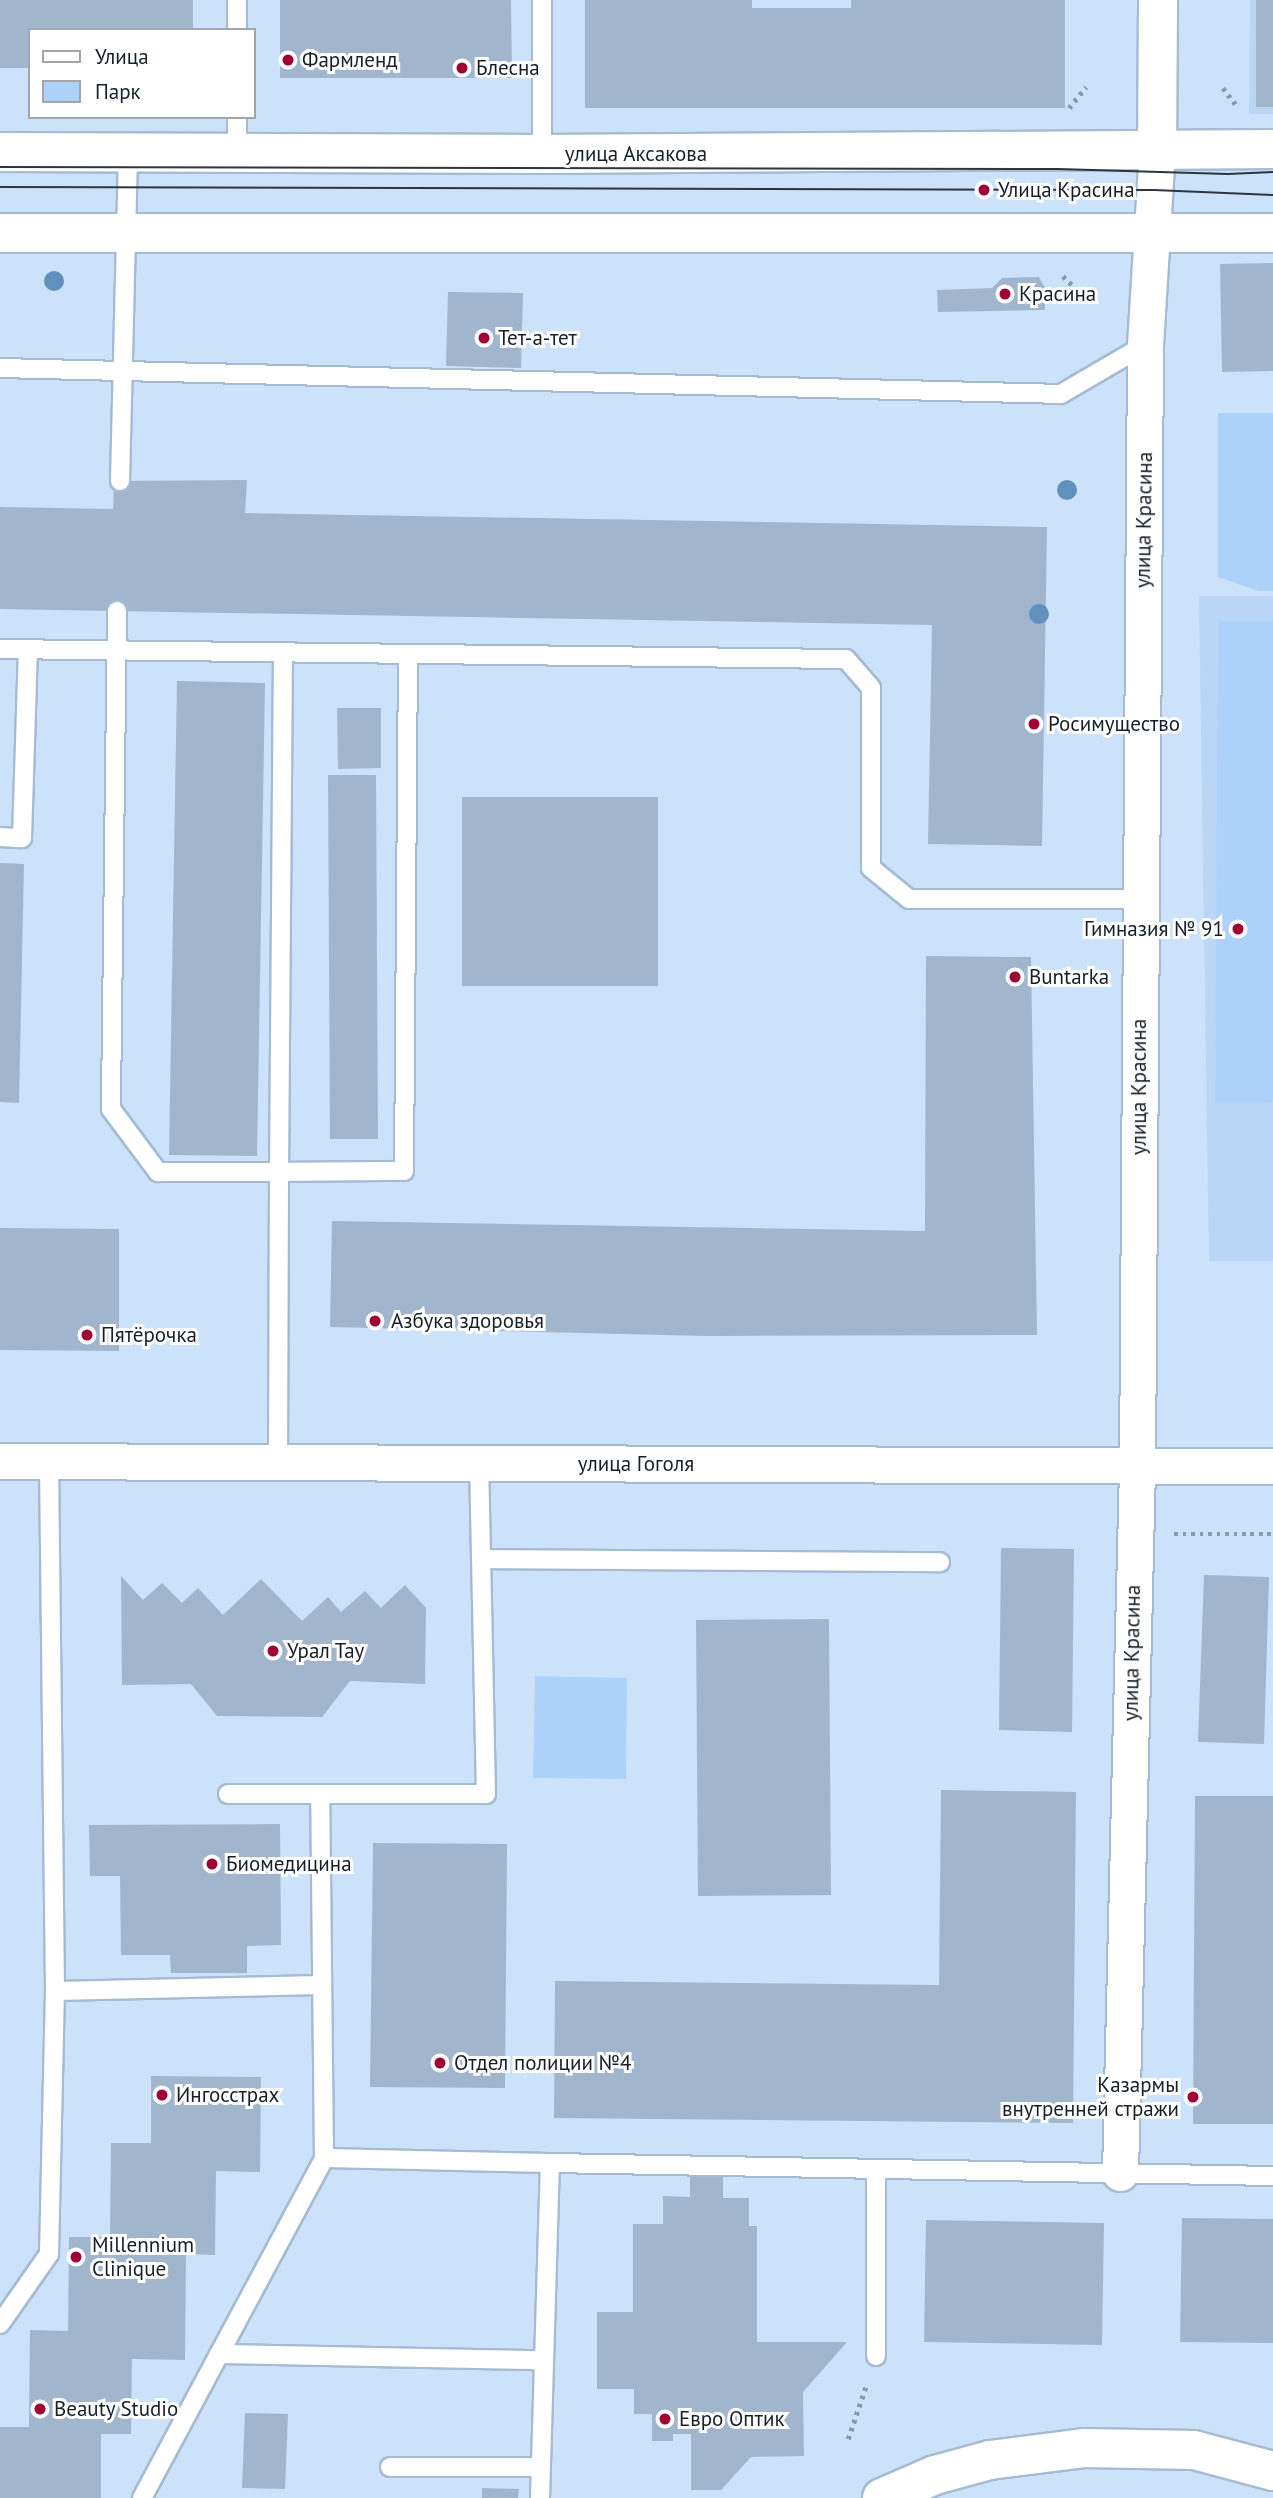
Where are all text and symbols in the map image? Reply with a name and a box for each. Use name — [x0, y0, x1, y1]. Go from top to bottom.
legend — [28, 28, 256, 119]
text: Улица — [95, 43, 149, 70]
place label: Фармленд — [302, 47, 398, 73]
marker: Фармленд — [280, 52, 296, 68]
place label: Блесна — [476, 55, 540, 81]
marker: Блесна — [454, 60, 470, 76]
text: Парк — [95, 78, 141, 105]
street label: улица Аксакова — [565, 141, 707, 167]
place label: Улица Красина — [998, 177, 1135, 203]
marker: Улица Красина — [976, 182, 992, 198]
place label: Красина — [1019, 281, 1096, 307]
marker: Красина — [997, 286, 1013, 302]
place label: Тет-а-тет — [498, 325, 577, 351]
marker: Тет-а-тет — [476, 330, 492, 346]
street label: улица Красина — [1130, 452, 1158, 588]
place label: Росимущество — [1048, 711, 1180, 737]
marker: Росимущество — [1026, 716, 1042, 732]
place label: Гимназия № 91 — [1084, 916, 1224, 942]
marker: Гимназия № 91 — [1230, 921, 1246, 937]
place label: Buntarka — [1029, 964, 1109, 990]
marker: Buntarka — [1007, 969, 1023, 985]
street label: улица Красина — [1126, 1019, 1152, 1155]
place label: Азбука здоровья — [391, 1308, 544, 1334]
marker: Азбука здоровья — [365, 1311, 385, 1331]
place label: Пятёрочка — [101, 1322, 197, 1348]
marker: Пятёрочка — [79, 1327, 95, 1343]
street label: улица Гоголя — [578, 1451, 694, 1477]
street label: улица Красина — [1118, 1585, 1146, 1721]
place label: Урал Тау — [287, 1638, 365, 1664]
marker: Урал Тау — [265, 1643, 281, 1659]
place label: Биомедицина — [226, 1851, 352, 1877]
marker: Биомедицина — [204, 1856, 220, 1872]
place label: Отдел полиции №4 — [454, 2050, 631, 2076]
marker: Отдел полиции №4 — [432, 2055, 448, 2071]
place label: Казармы внутренней стражи — [1002, 2072, 1179, 2122]
place label: Ингосстрах — [176, 2082, 279, 2108]
marker: Ингосстрах — [154, 2087, 170, 2103]
marker: Казармы внутренней стражи — [1185, 2089, 1201, 2105]
place label: Millennium Clinique — [92, 2232, 194, 2282]
marker: Millennium Clinique — [66, 2247, 86, 2267]
place label: Beauty Studio — [54, 2396, 179, 2422]
marker: Beauty Studio — [32, 2401, 48, 2417]
place label: Евро Оптик — [679, 2406, 784, 2432]
marker: Евро Оптик — [657, 2411, 673, 2427]

